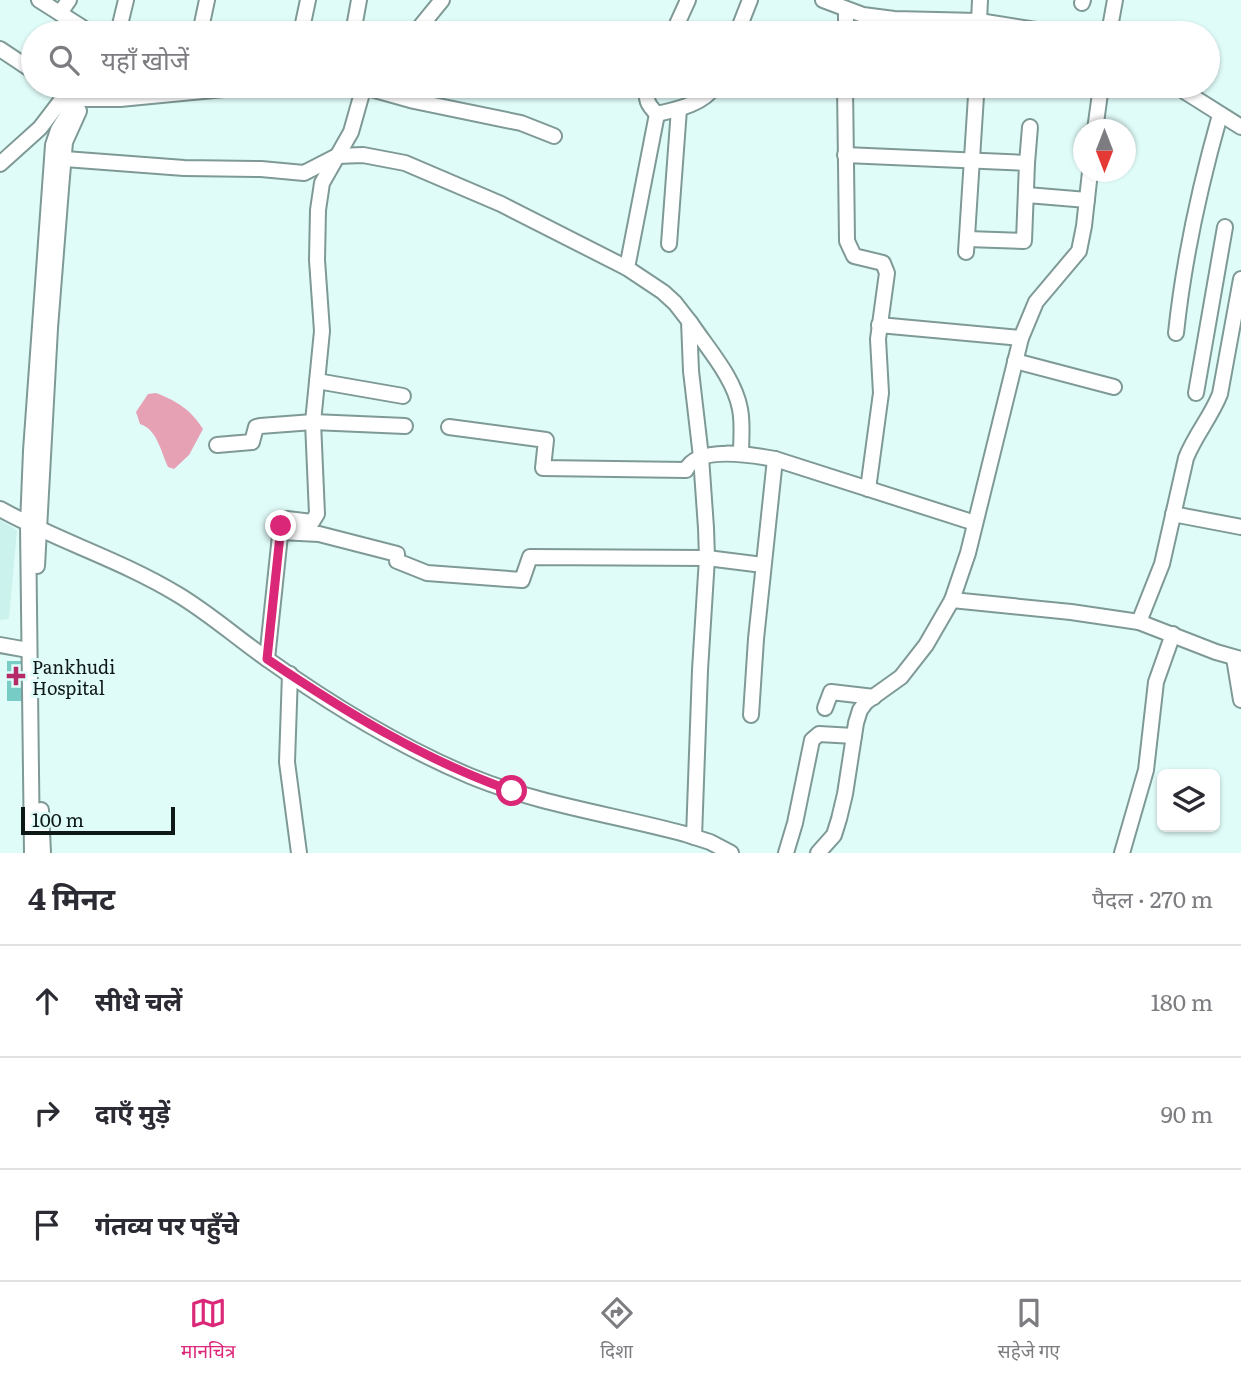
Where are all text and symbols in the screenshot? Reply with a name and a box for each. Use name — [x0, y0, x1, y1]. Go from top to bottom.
search box — [21, 21, 1220, 98]
text: यहाँ खोजें — [101, 39, 189, 78]
icon: search — [45, 41, 83, 79]
north arrow — [1073, 119, 1136, 182]
route end — [265, 510, 296, 541]
place label: Pankhudi Hospital — [32, 653, 115, 701]
marker: Pankhudi Hospital — [6, 666, 26, 686]
map controls — [1157, 769, 1220, 832]
button: layers — [1157, 769, 1220, 832]
route start — [496, 775, 527, 806]
scale bar — [21, 804, 175, 836]
text: 100 m — [32, 805, 84, 833]
text: 4 मिनट — [28, 875, 115, 919]
text: पैदल · 270 m — [1092, 881, 1213, 915]
text: सीधे चलें — [95, 980, 182, 1019]
icon: ahead — [28, 982, 66, 1020]
text: 180 m — [1151, 984, 1213, 1018]
text: दाएँ मुड़ें — [95, 1092, 170, 1131]
icon: right — [28, 1094, 66, 1132]
text: 90 m — [1161, 1096, 1213, 1130]
text: गंतव्य पर पहुँचे — [95, 1204, 239, 1243]
icon: arrive — [28, 1206, 66, 1244]
tab: मानचित्र — [181, 1294, 235, 1366]
tab: दिशा — [598, 1294, 636, 1366]
tab: सहेजे गए — [998, 1294, 1060, 1366]

